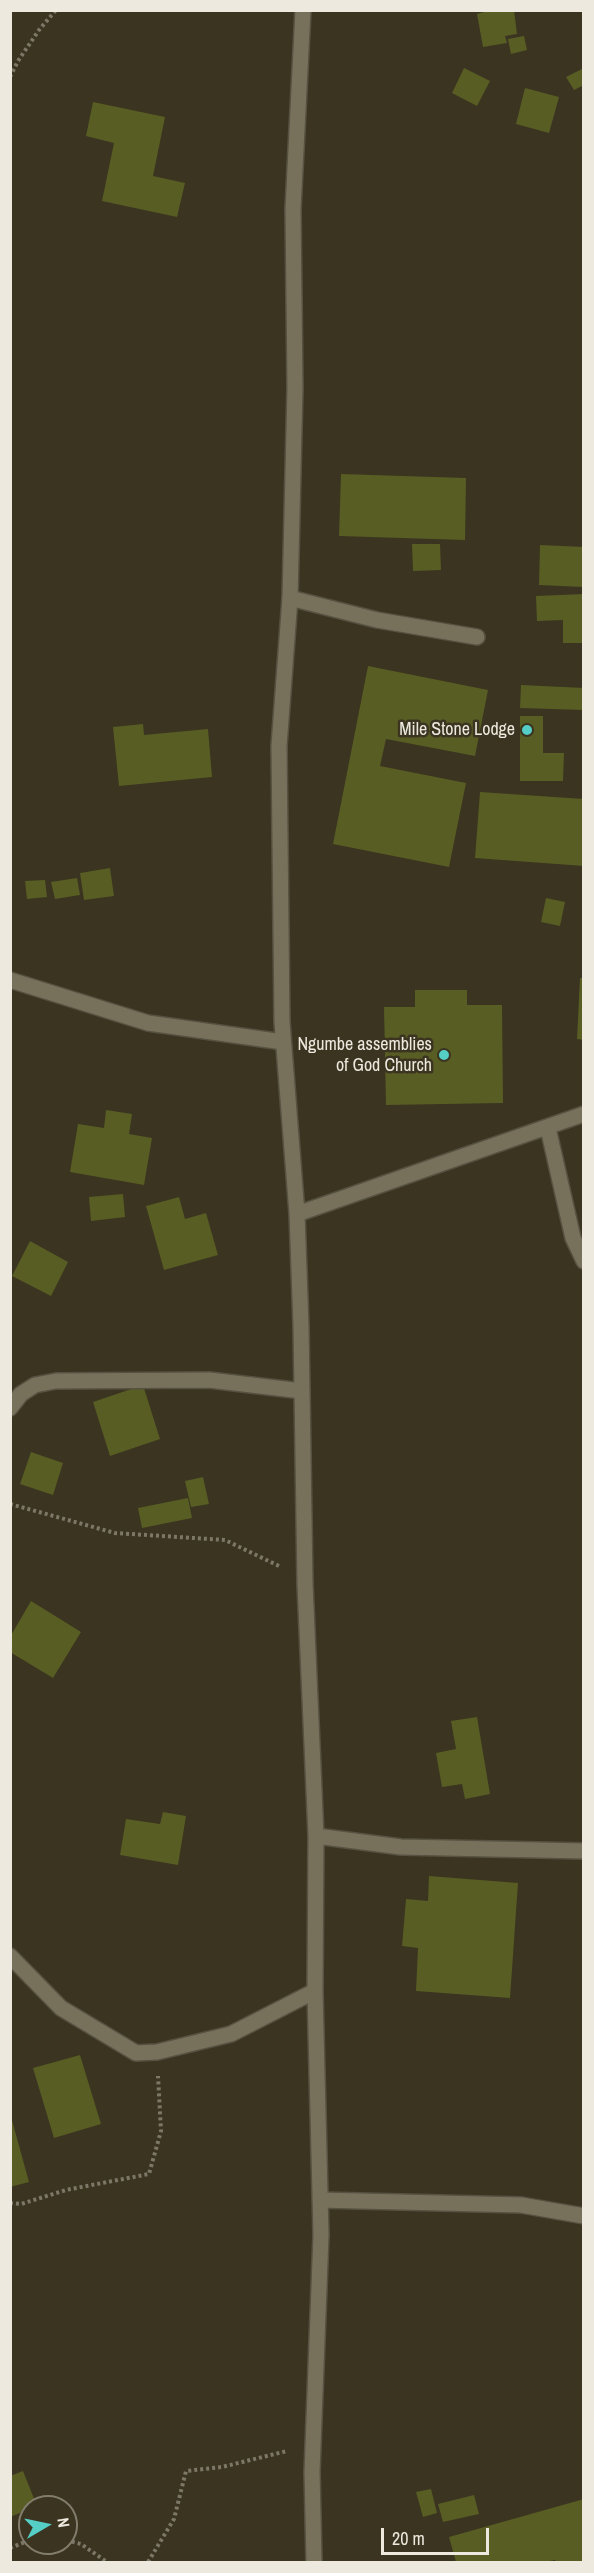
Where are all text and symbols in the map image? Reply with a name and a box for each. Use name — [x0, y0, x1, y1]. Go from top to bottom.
place label: Mile Stone Lodge — [399, 719, 515, 741]
marker: Mile Stone Lodge — [520, 723, 534, 737]
place label: Ngumbe assemblies of God Church — [297, 1034, 432, 1076]
marker: Ngumbe assemblies of God Church — [437, 1048, 451, 1062]
north arrow — [18, 2495, 78, 2555]
text: N — [52, 2516, 75, 2529]
scale bar — [384, 2516, 492, 2554]
text: 20 m — [392, 2526, 425, 2551]

